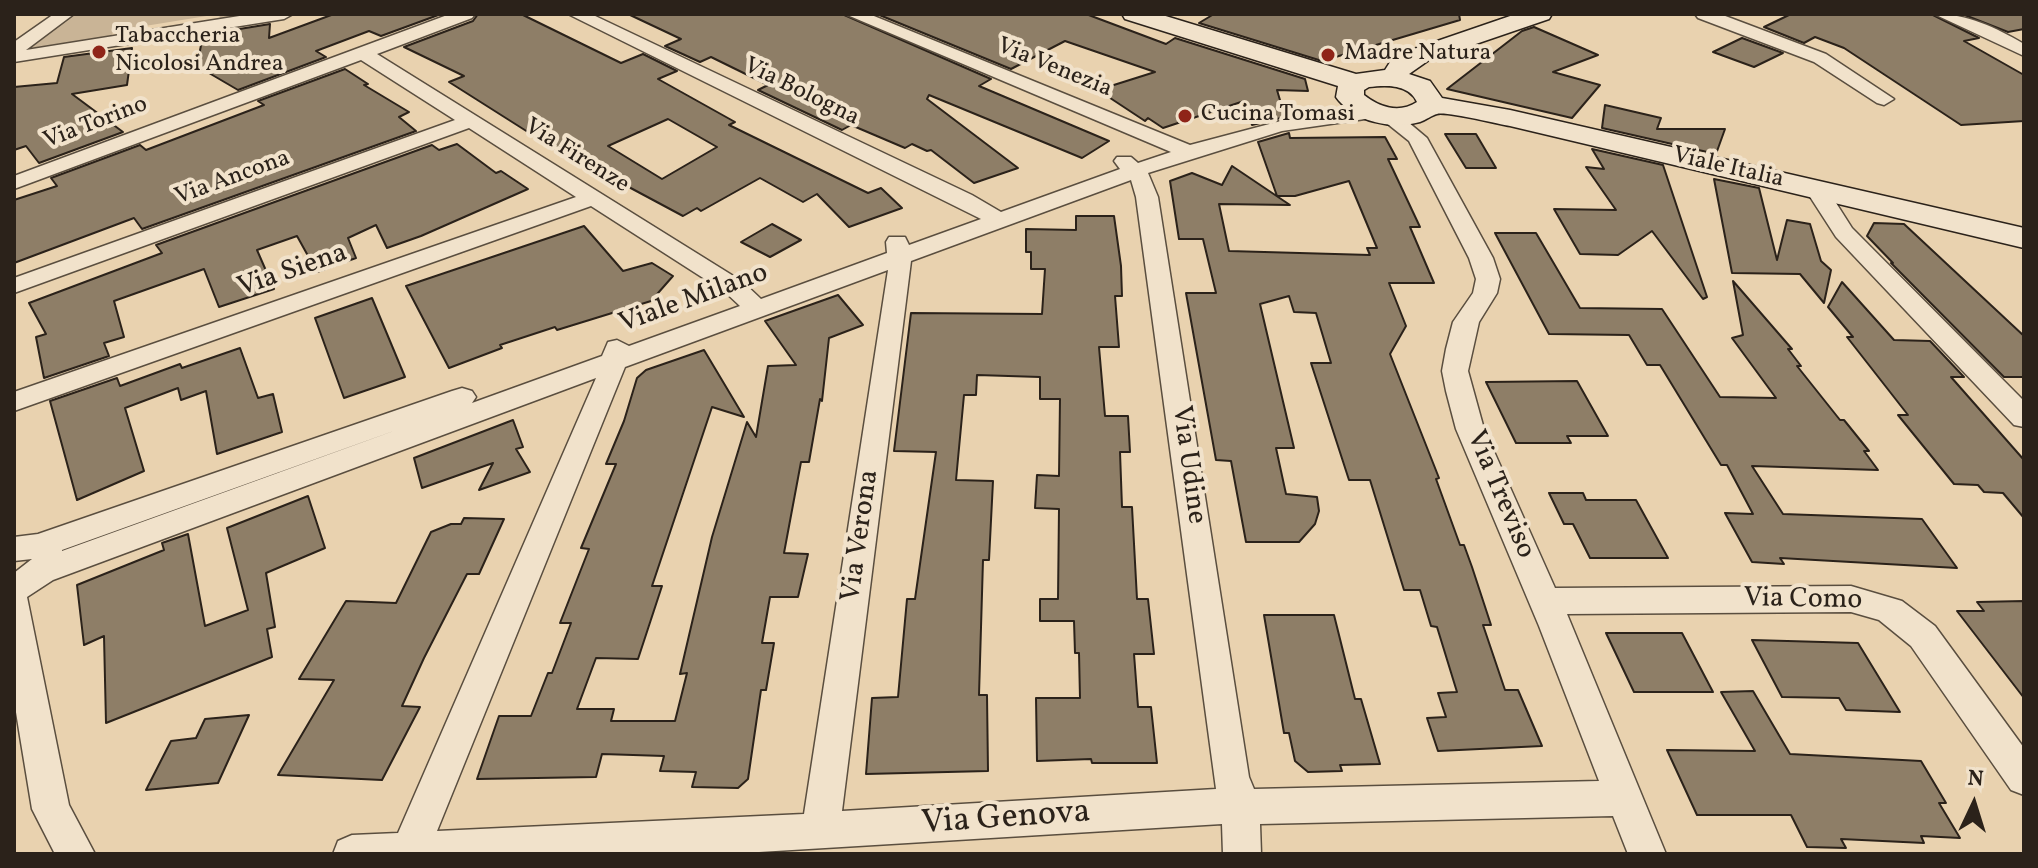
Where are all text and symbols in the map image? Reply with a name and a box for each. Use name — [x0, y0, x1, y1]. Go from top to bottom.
place label: Tabaccheria Nicolosi Andrea — [115, 24, 284, 80]
street label: Via Venezia — [992, 33, 1116, 105]
place label: Madre Natura — [1344, 41, 1491, 69]
marker: Tabaccheria Nicolosi Andrea — [90, 43, 108, 61]
marker: Madre Natura — [1319, 46, 1337, 64]
street label: Via Bologna — [738, 53, 864, 133]
street label: Via Torino — [40, 91, 152, 157]
place label: Cucina Tomasi — [1201, 102, 1355, 130]
marker: Cucina Tomasi — [1176, 107, 1194, 125]
street label: Via Firenze — [518, 113, 634, 201]
street label: Viale Italia — [1670, 142, 1786, 196]
street label: Via Ancona — [172, 145, 294, 213]
street label: Via Siena — [234, 238, 352, 306]
street label: Viale Milano — [615, 258, 773, 342]
street label: Via Udine — [1162, 404, 1212, 526]
street label: Via Treviso — [1457, 426, 1541, 564]
street label: Via Verona — [836, 468, 888, 604]
street label: Via Como — [1743, 583, 1863, 619]
north arrow — [1934, 764, 2014, 844]
text: N — [1967, 764, 1985, 796]
street label: Via Genova — [920, 794, 1092, 846]

